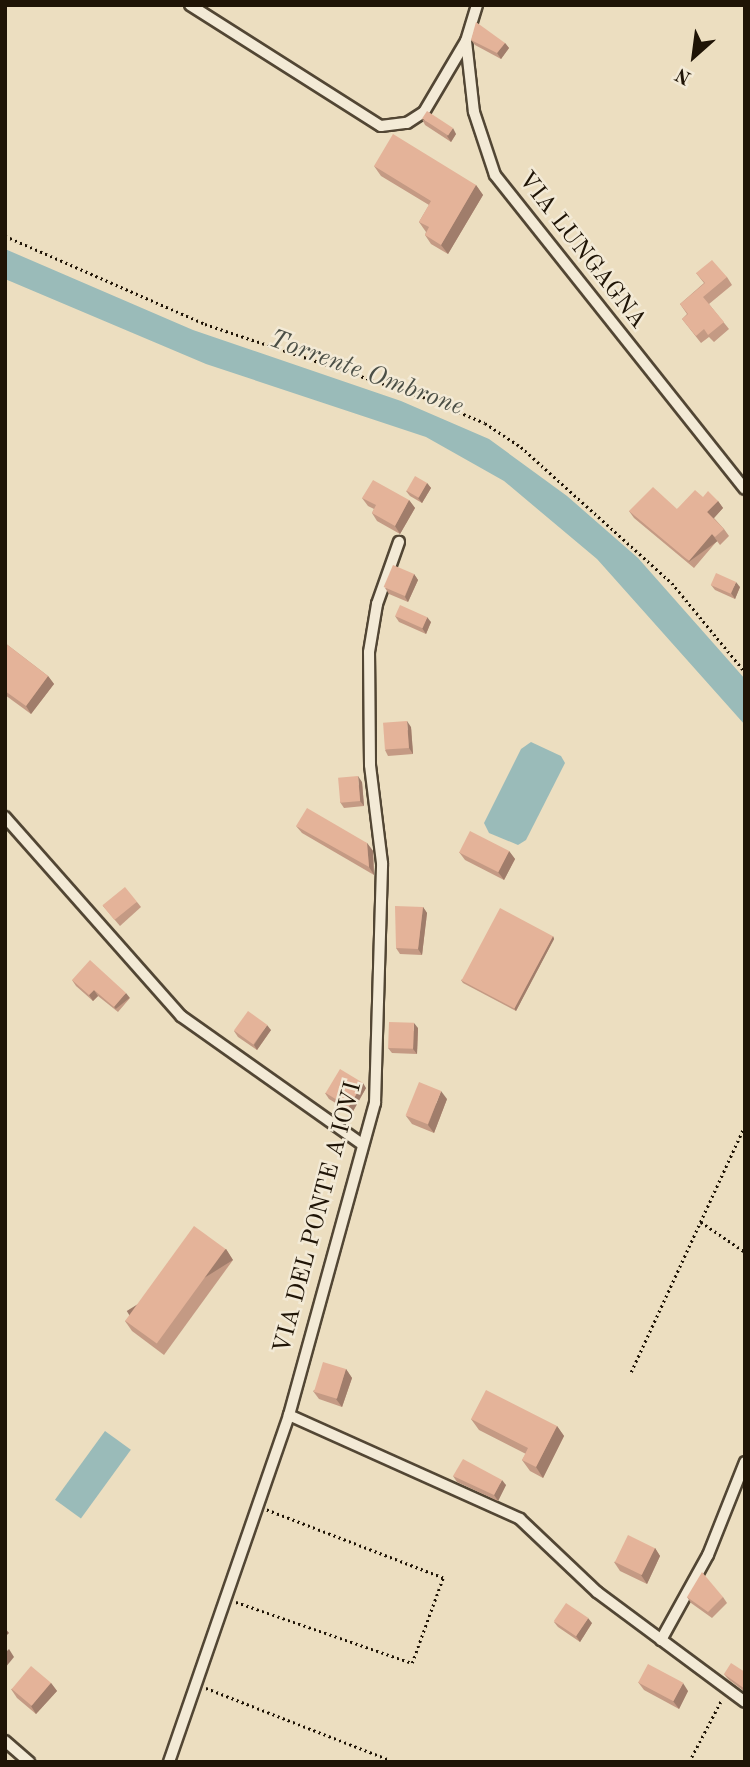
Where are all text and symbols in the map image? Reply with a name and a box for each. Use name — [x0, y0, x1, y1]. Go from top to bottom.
north arrow — [659, 21, 729, 91]
text: N — [673, 63, 695, 87]
street label: VIA LUNGAGNA — [511, 167, 651, 335]
water label: Torrente Ombrone — [264, 324, 468, 424]
street label: VIA DEL PONTE A IOVI — [269, 1079, 369, 1357]

